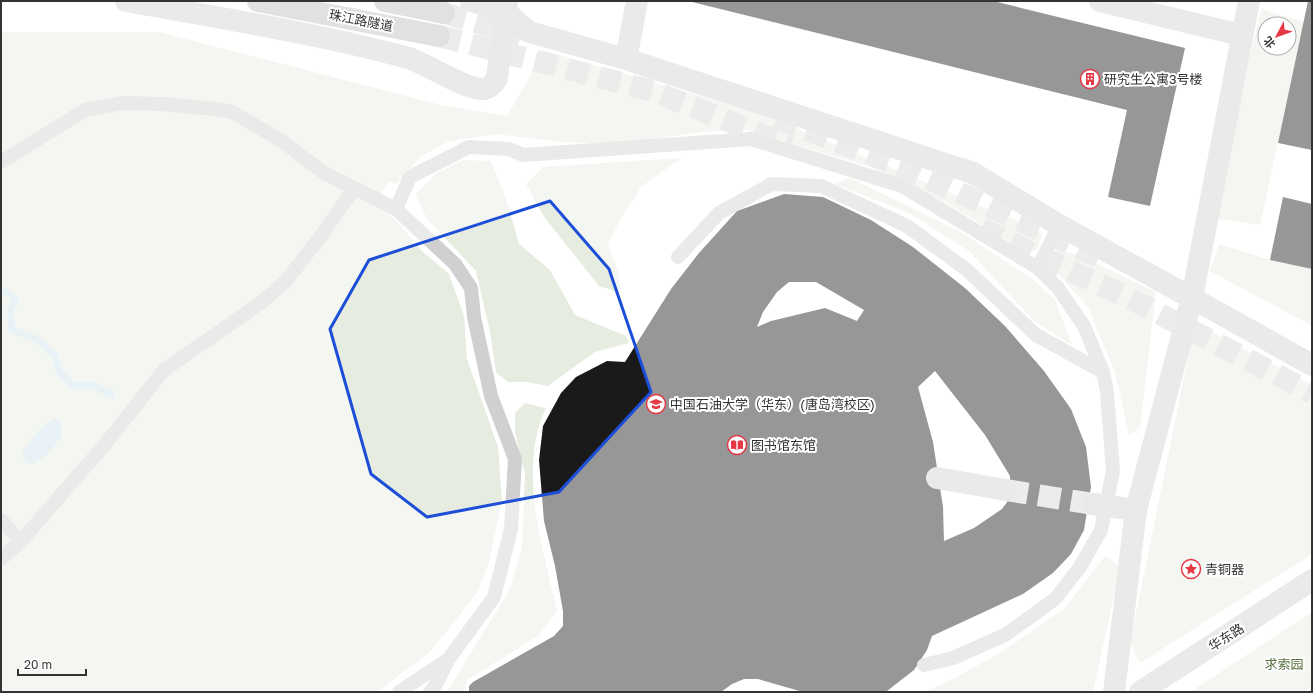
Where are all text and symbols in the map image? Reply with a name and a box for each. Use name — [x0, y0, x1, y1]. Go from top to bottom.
street label: 珠江路隧道 — [328, 6, 394, 34]
north arrow — [1257, 16, 1297, 56]
text: 北 — [1261, 34, 1278, 51]
building icon: 研究生公寓3号楼 — [1079, 68, 1101, 90]
place label: 研究生公寓3号楼 — [1104, 71, 1203, 87]
school or university icon: 中国石油大学（华东）(唐岛湾校区) — [645, 393, 667, 415]
place label: 中国石油大学（华东）(唐岛湾校区) — [670, 396, 875, 412]
library icon: 图书馆东馆 — [726, 434, 748, 456]
place label: 图书馆东馆 — [751, 437, 816, 453]
place icon: 青铜器 — [1180, 558, 1202, 580]
place label: 青铜器 — [1205, 561, 1244, 577]
street label: 华东路 — [1205, 620, 1247, 654]
scale bar — [18, 651, 86, 677]
park label: 求索园 — [1264, 656, 1304, 672]
text: 20 m — [24, 657, 52, 672]

